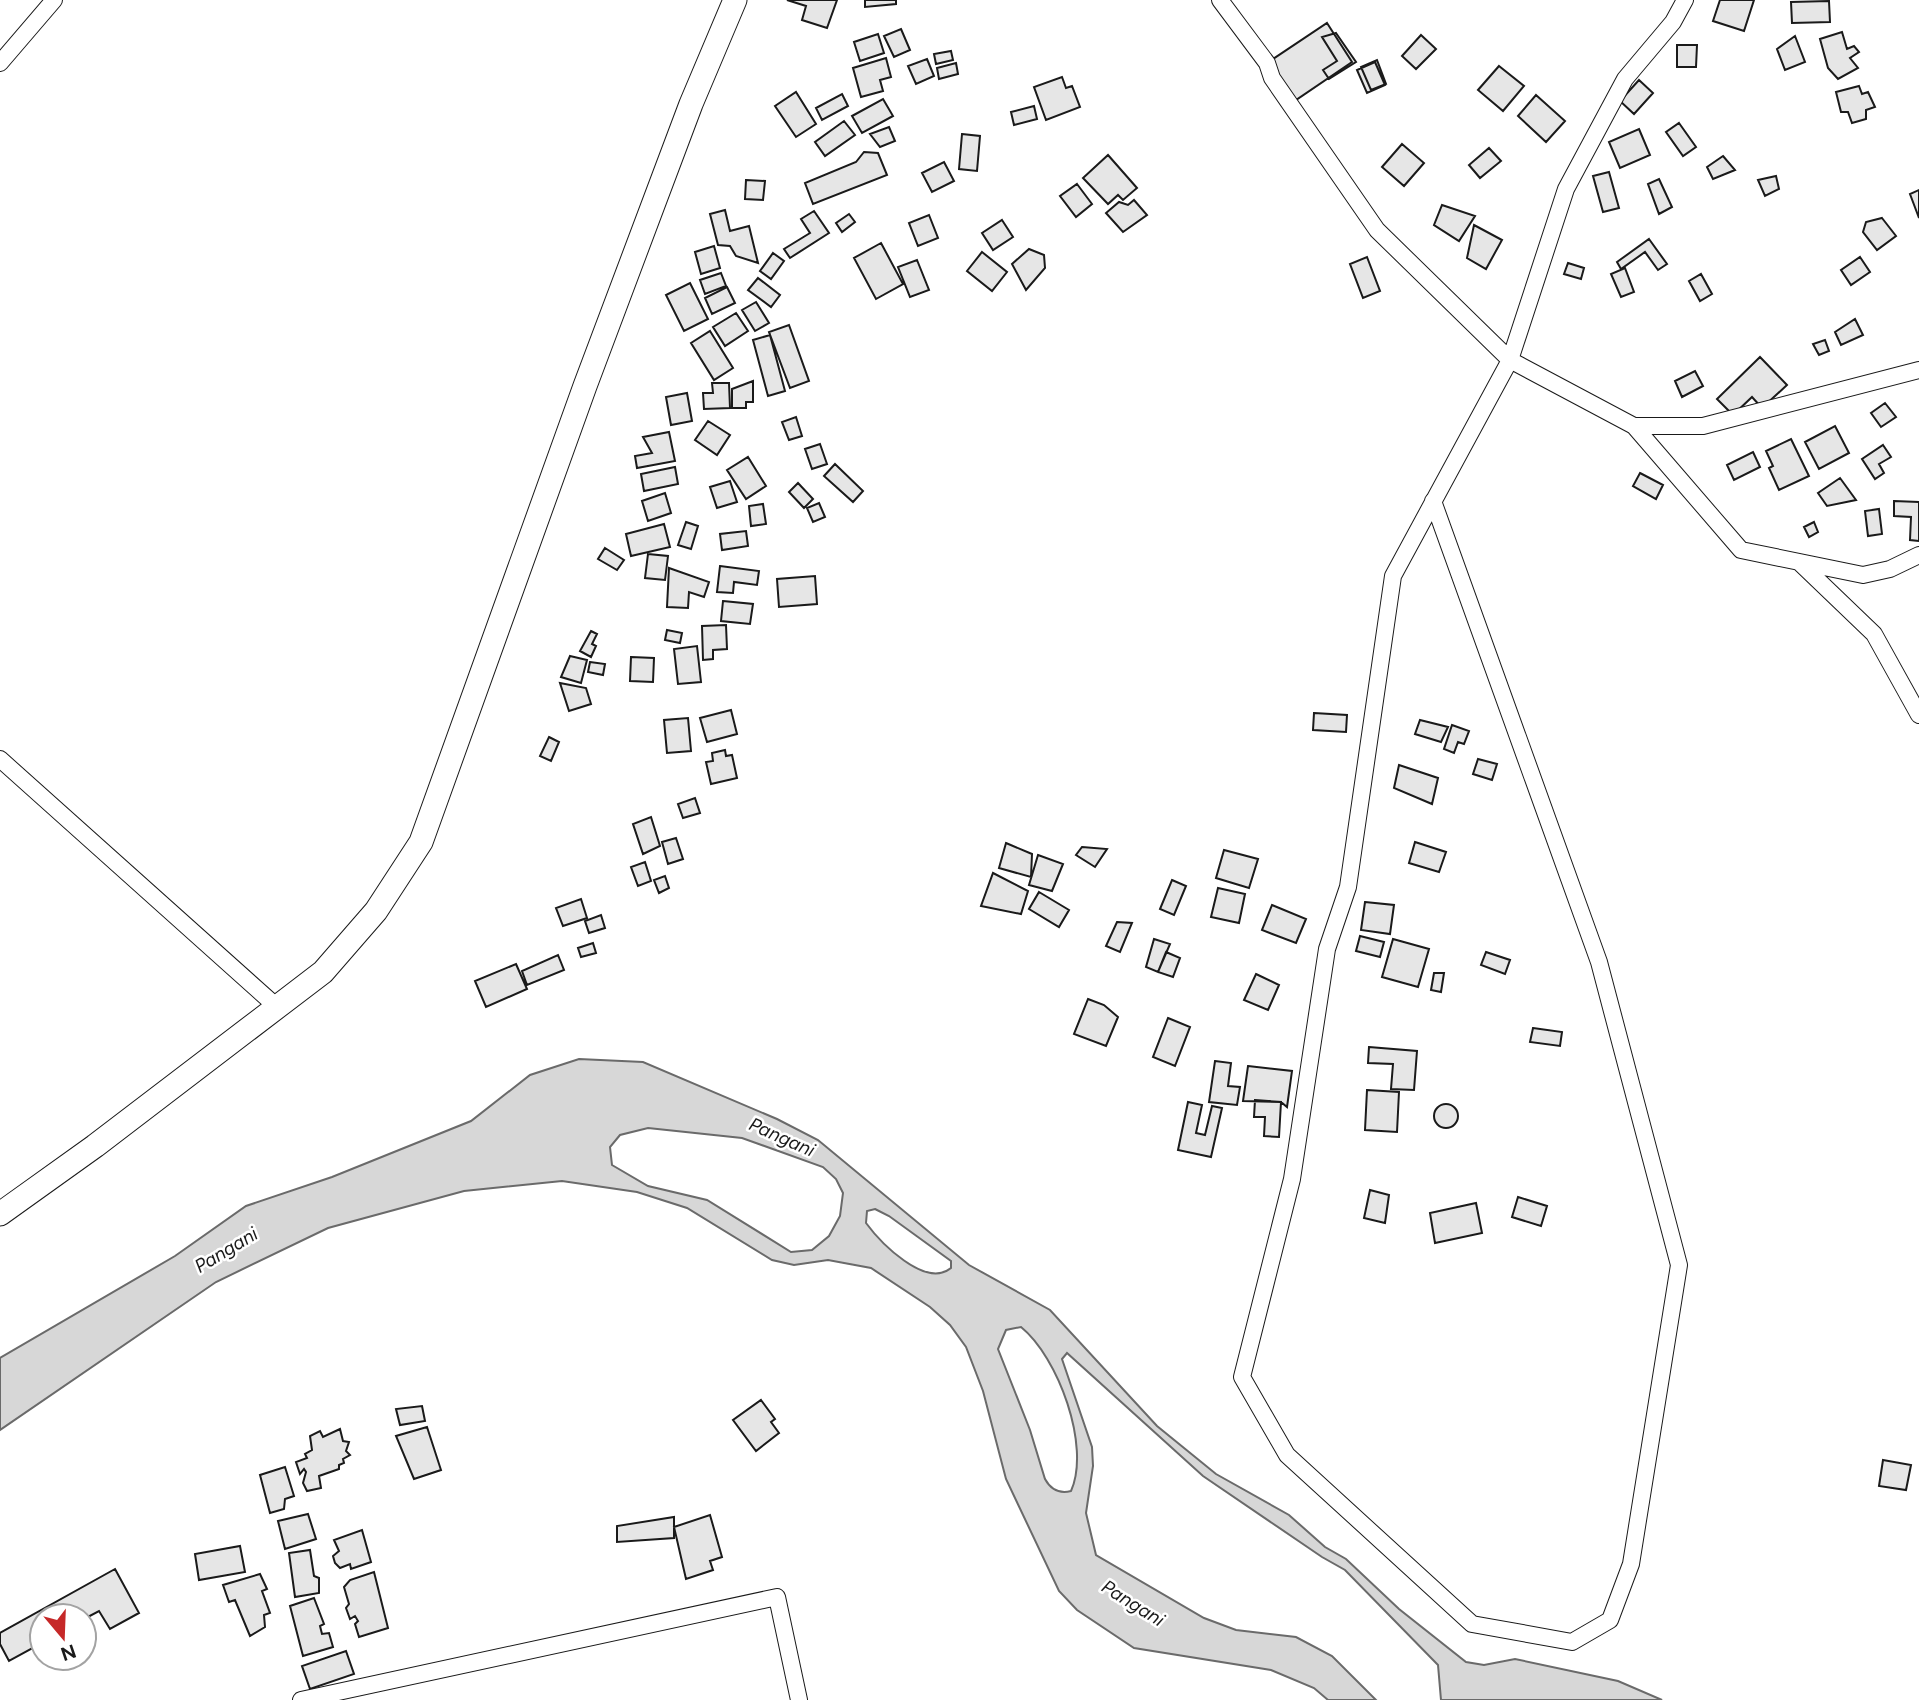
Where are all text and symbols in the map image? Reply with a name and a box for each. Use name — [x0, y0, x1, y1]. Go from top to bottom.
water label: Pangani — [745, 1112, 819, 1162]
water label: Pangani — [190, 1222, 262, 1278]
water label: Pangani — [1097, 1575, 1169, 1632]
north arrow — [28, 1602, 98, 1672]
text: N — [58, 1639, 79, 1666]

